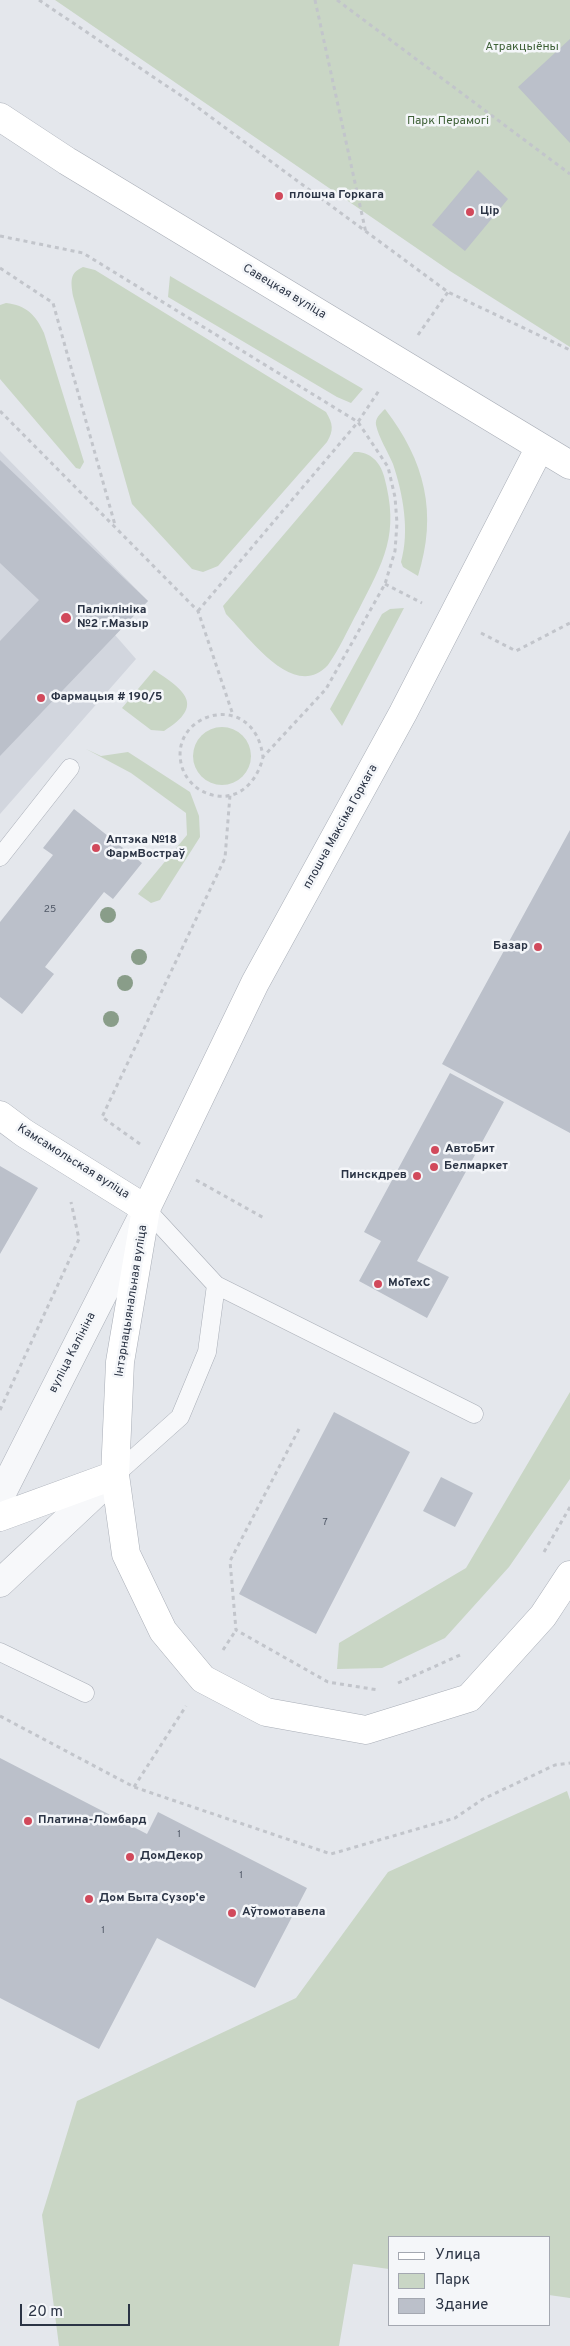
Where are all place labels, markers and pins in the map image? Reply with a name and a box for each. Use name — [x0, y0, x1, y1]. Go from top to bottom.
place label: плошча Горкага — [289, 189, 384, 203]
marker: плошча Горкага — [273, 190, 285, 202]
place label: Цір — [480, 205, 499, 219]
marker: Цір — [464, 206, 476, 218]
place label: Паліклініка №2 г.Мазыр — [77, 604, 149, 632]
marker: Паліклініка №2 г.Мазыр — [59, 611, 73, 625]
place label: Фармацыя # 190/5 — [51, 691, 162, 705]
marker: Фармацыя # 190/5 — [35, 692, 47, 704]
place label: Аптэка №18 ФармВостраў — [106, 834, 185, 862]
marker: Аптэка №18 ФармВостраў — [90, 842, 102, 854]
place label: Базар — [493, 940, 528, 954]
marker: Базар — [532, 941, 544, 953]
place label: АвтоБит — [445, 1143, 495, 1157]
marker: АвтоБит — [429, 1144, 441, 1156]
place label: Белмаркет — [444, 1160, 508, 1174]
marker: Белмаркет — [428, 1161, 440, 1173]
place label: Пинскдрев — [341, 1169, 407, 1183]
marker: Пинскдрев — [411, 1170, 423, 1182]
place label: MoTexC — [388, 1277, 430, 1291]
marker: MoTexC — [372, 1278, 384, 1290]
place label: Платина-Ломбард — [38, 1814, 146, 1828]
marker: Платина-Ломбард — [22, 1815, 34, 1827]
place label: ДомДекор — [140, 1850, 203, 1864]
marker: ДомДекор — [124, 1851, 136, 1863]
place label: Дом Быта Сузорʼе — [99, 1892, 205, 1906]
marker: Дом Быта Сузорʼе — [83, 1893, 95, 1905]
place label: Аўтомотавела — [242, 1906, 325, 1920]
marker: Аўтомотавела — [226, 1907, 238, 1919]

